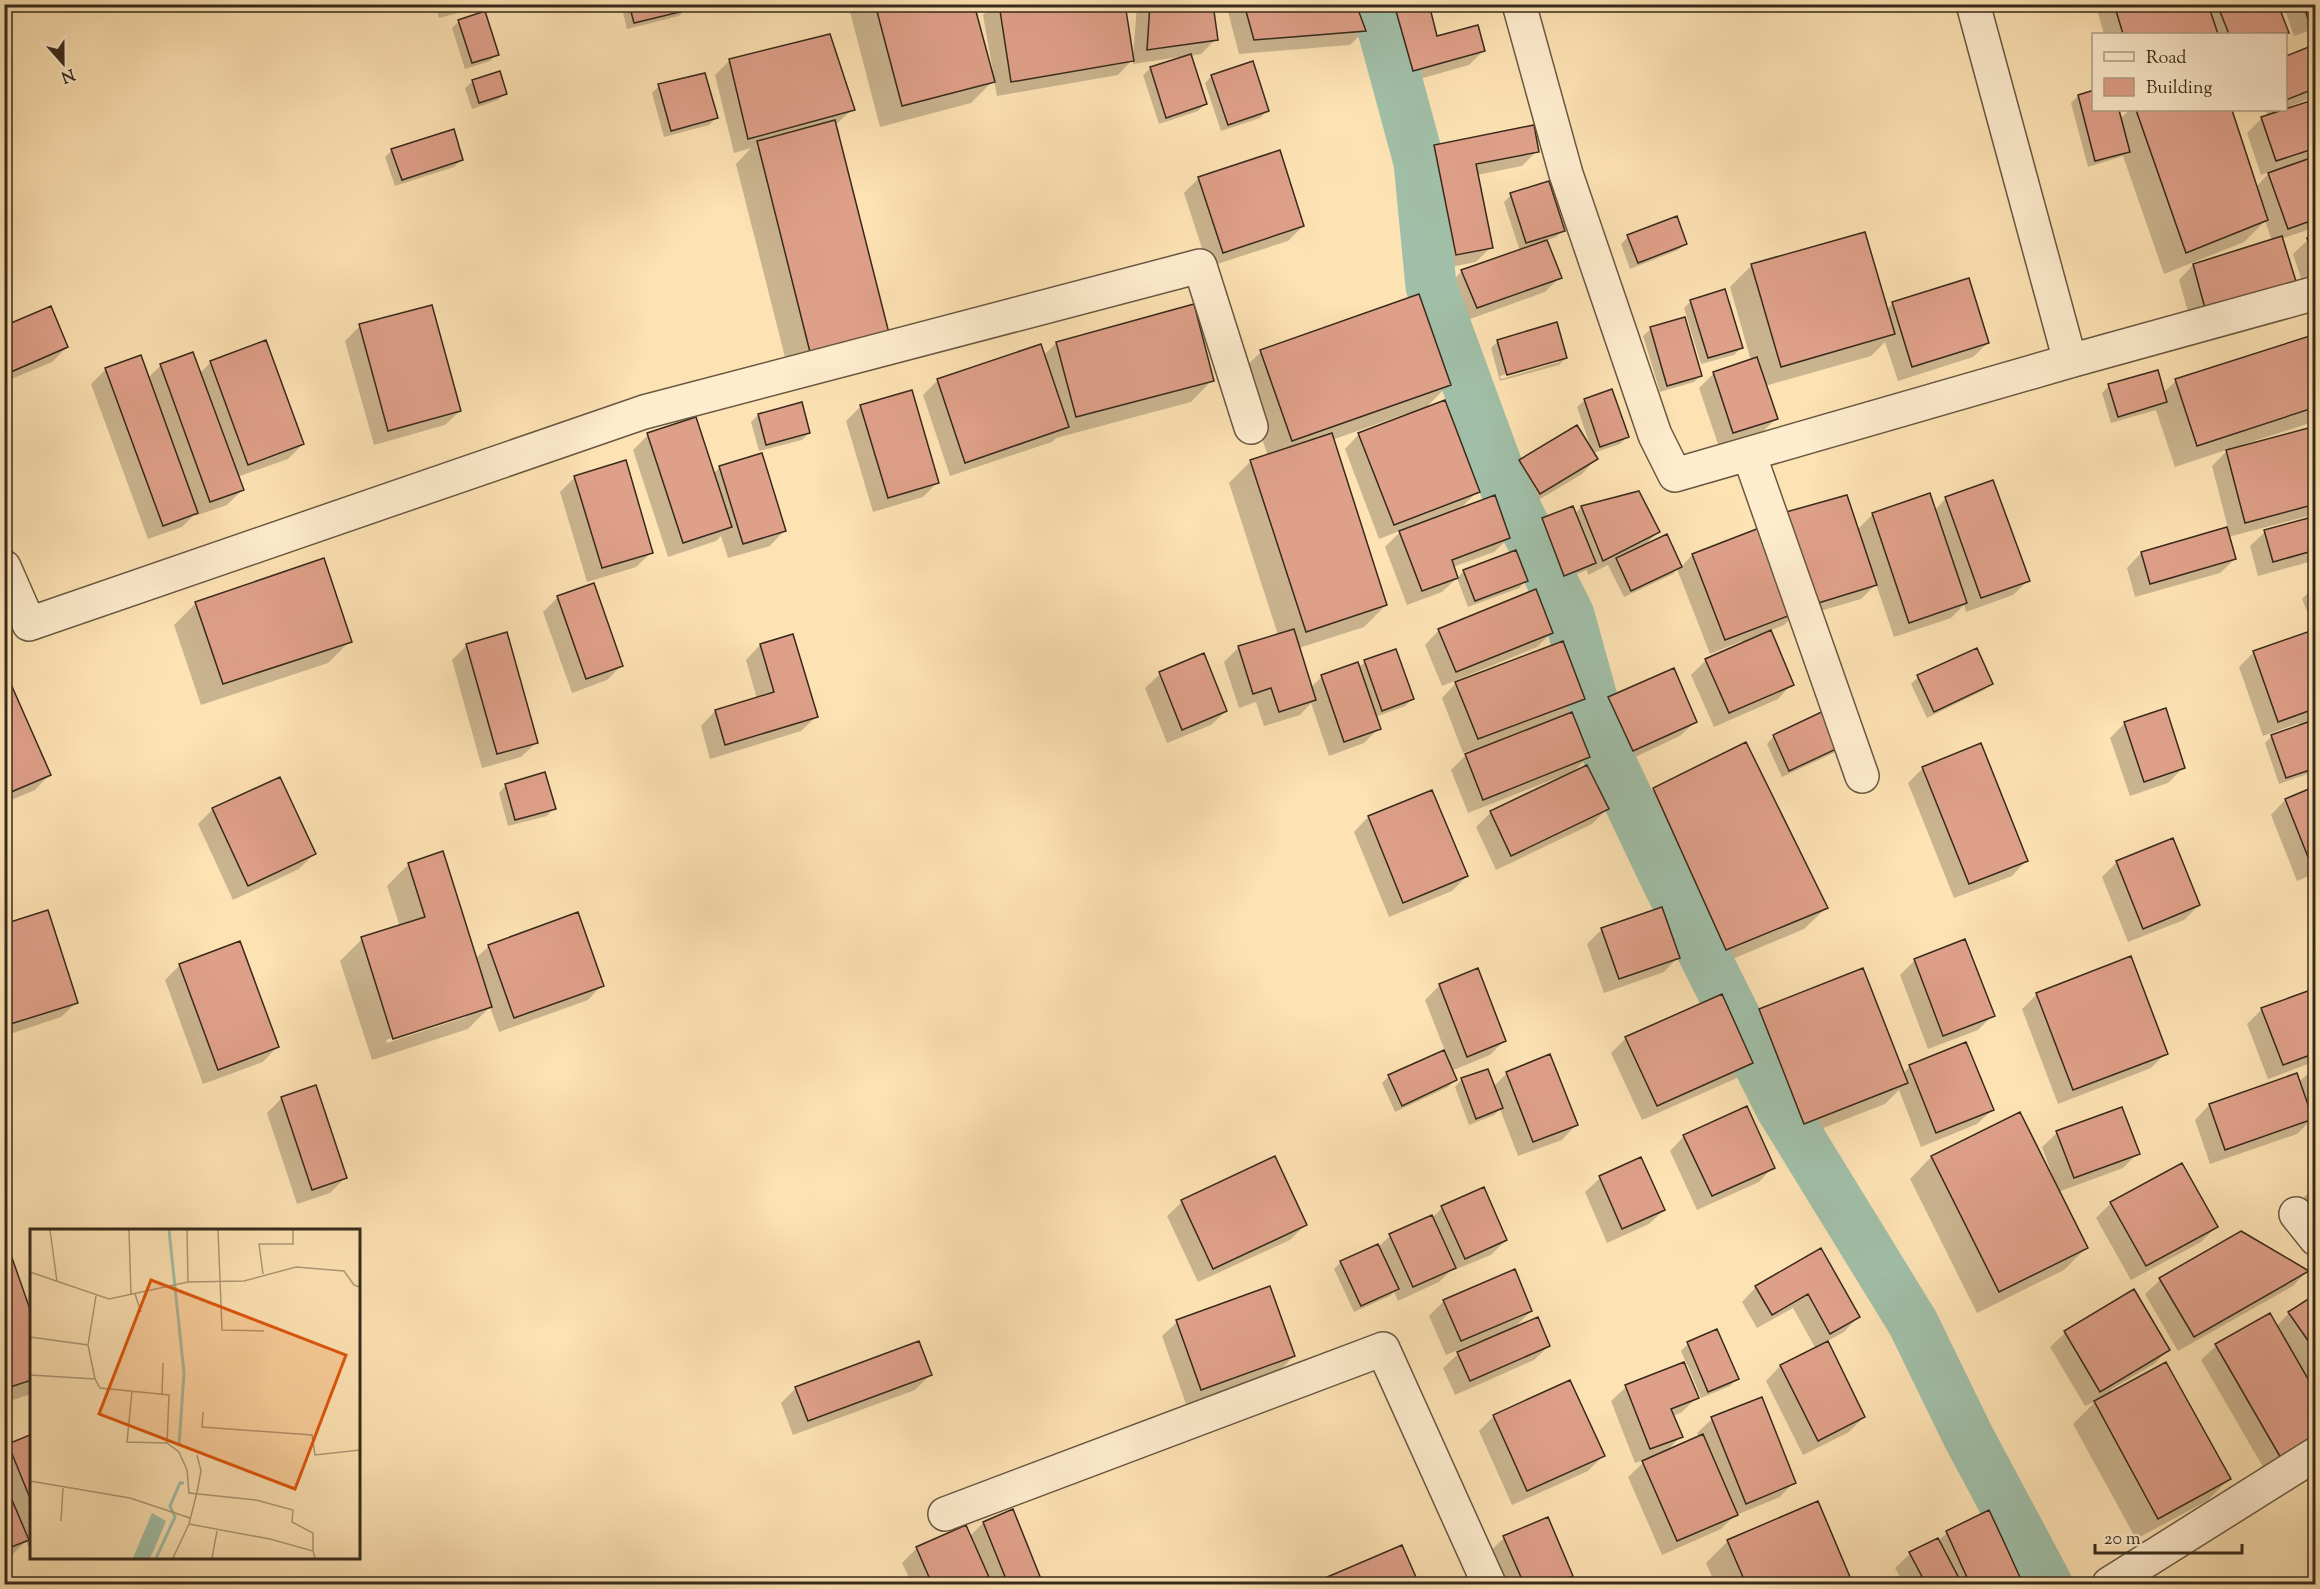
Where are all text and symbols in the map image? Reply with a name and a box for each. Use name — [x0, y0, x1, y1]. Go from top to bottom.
north arrow — [33, 33, 93, 93]
legend — [2092, 33, 2287, 111]
text: Road — [2146, 46, 2186, 72]
text: N — [57, 62, 78, 88]
text: Building — [2146, 76, 2212, 102]
inset map — [30, 1229, 360, 1559]
scale bar — [2095, 1517, 2242, 1555]
text: 20 m — [2104, 1527, 2141, 1553]

